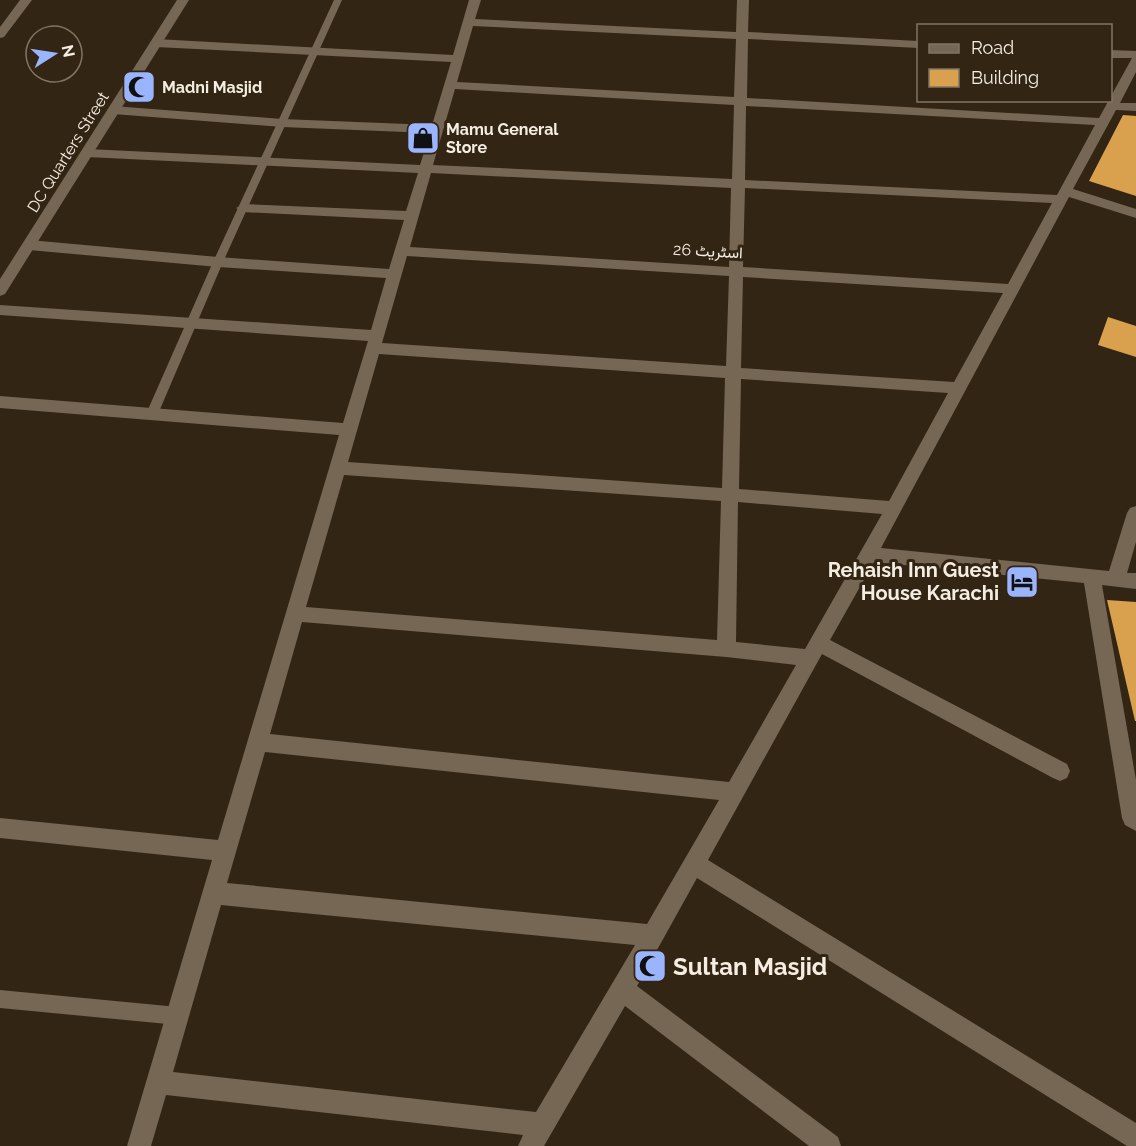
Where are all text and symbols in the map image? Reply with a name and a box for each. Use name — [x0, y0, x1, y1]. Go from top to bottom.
north arrow — [24, 24, 84, 84]
legend — [917, 24, 1112, 102]
text: Road — [971, 37, 1014, 58]
text: N — [58, 43, 79, 59]
text: Building — [971, 67, 1039, 88]
mosque icon: Madni Masjid — [121, 69, 157, 105]
place label: Madni Masjid — [162, 78, 262, 97]
street label: DC Quarters Street — [23, 88, 113, 216]
shop icon: Mamu General Store — [405, 120, 441, 156]
place label: Mamu General Store — [446, 120, 559, 157]
street label: اسٹریٹ 26 — [673, 240, 743, 263]
place label: Rehaish Inn Guest House Karachi — [828, 558, 999, 605]
hotel icon: Rehaish Inn Guest House Karachi — [1004, 564, 1040, 600]
mosque icon: Sultan Masjid — [632, 948, 668, 984]
place label: Sultan Masjid — [673, 952, 827, 981]

